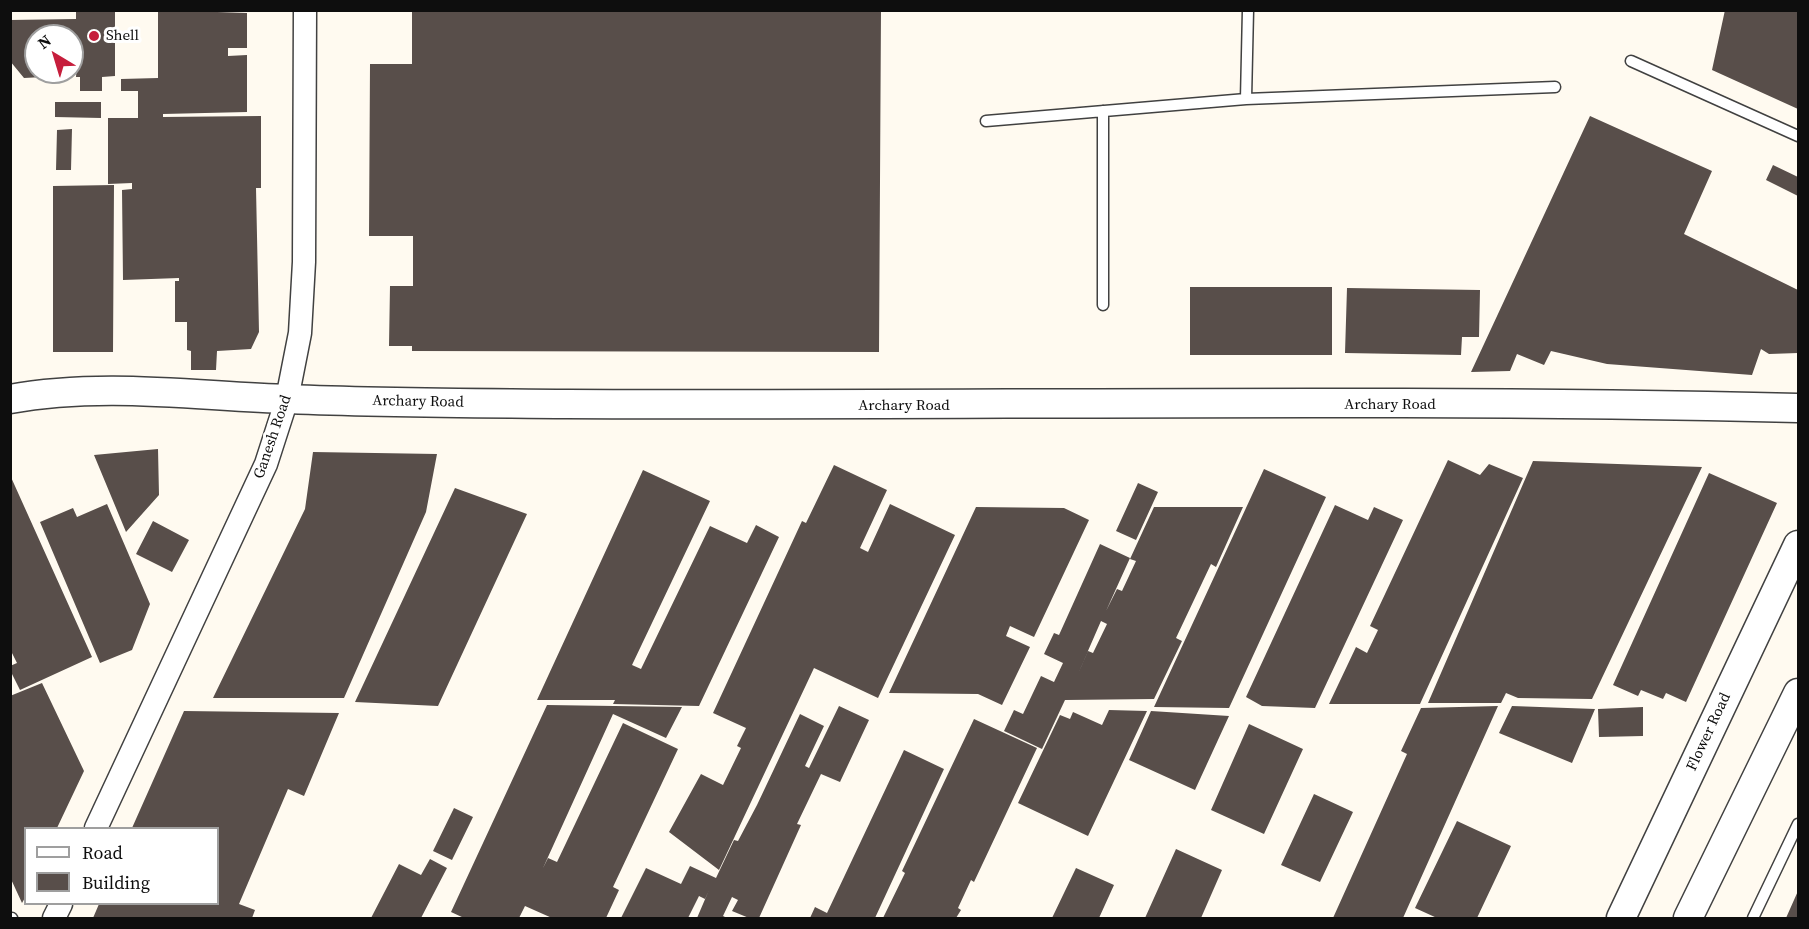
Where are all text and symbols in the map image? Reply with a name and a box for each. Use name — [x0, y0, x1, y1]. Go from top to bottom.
north arrow — [24, 24, 84, 84]
place label: Shell — [106, 27, 139, 45]
text: N — [33, 29, 56, 54]
marker: Shell — [87, 29, 101, 43]
street label: Archary Road — [372, 392, 464, 412]
street label: Ganesh Road — [250, 393, 296, 481]
street label: Archary Road — [1344, 396, 1436, 414]
street label: Archary Road — [858, 397, 950, 415]
street label: Flower Road — [1683, 690, 1735, 774]
legend — [24, 827, 219, 905]
text: Road — [82, 840, 123, 865]
text: Building — [82, 870, 150, 895]

